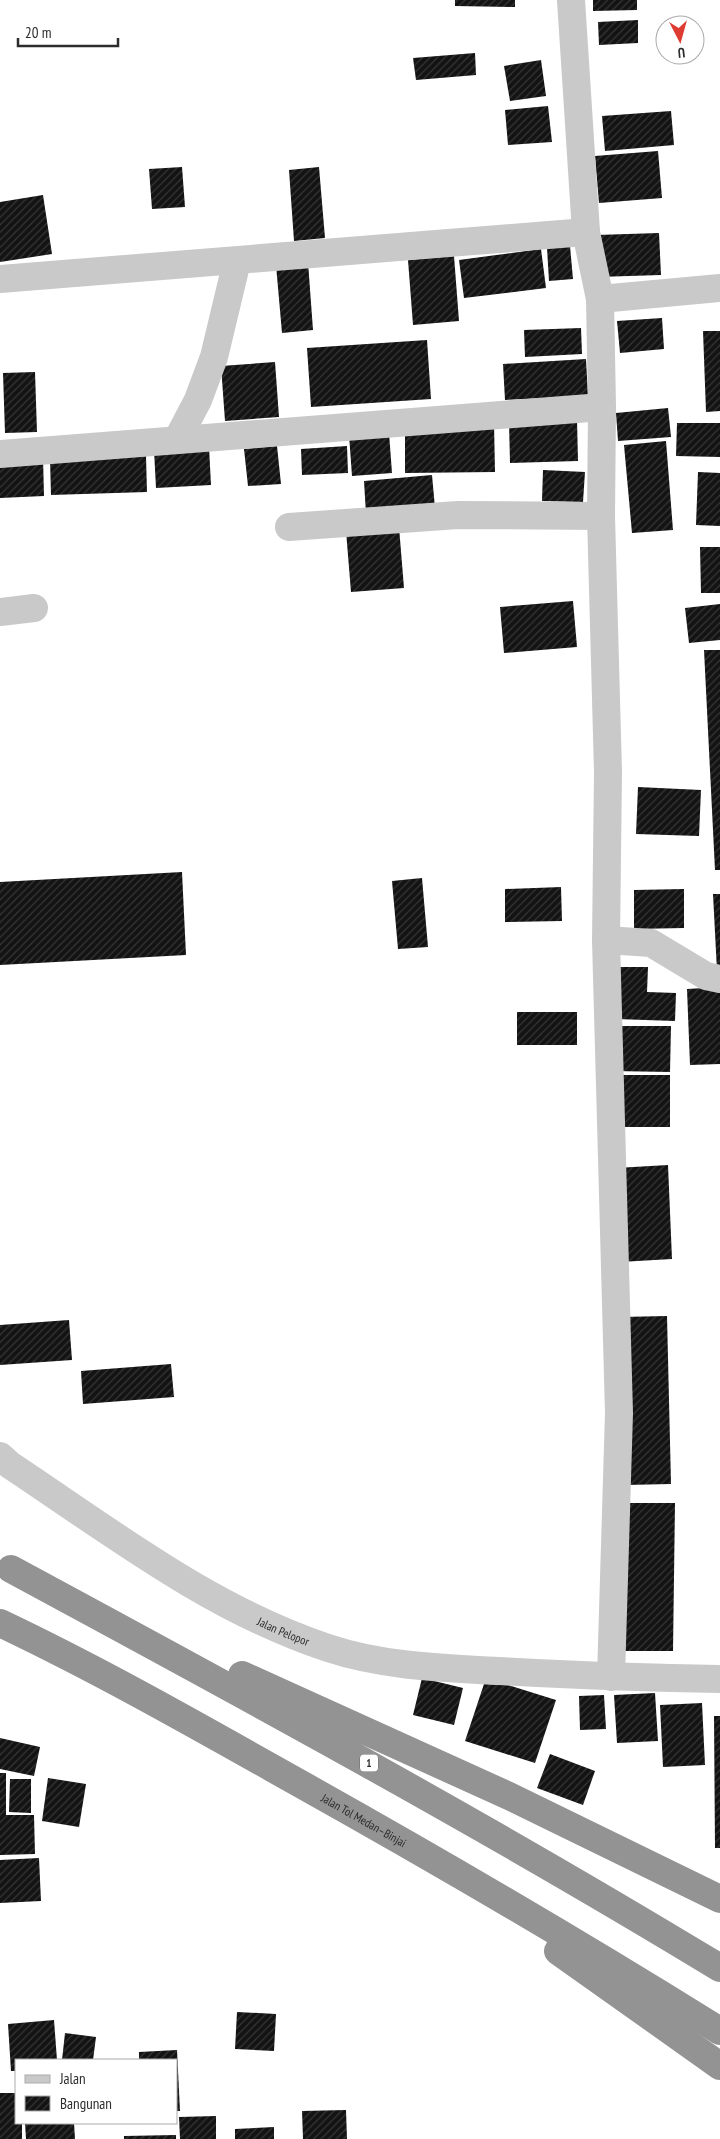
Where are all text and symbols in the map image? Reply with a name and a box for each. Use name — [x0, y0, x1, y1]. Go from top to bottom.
scale bar — [18, 15, 118, 47]
north arrow — [655, 15, 705, 65]
text: 20 m — [25, 23, 51, 42]
text: U — [677, 44, 686, 62]
street label: Jalan Pelopor — [254, 1613, 312, 1649]
road number: 1 — [360, 1755, 378, 1772]
street label: Jalan Tol Medan–Binjai — [318, 1789, 409, 1850]
legend — [15, 2059, 178, 2124]
text: Jalan — [59, 2069, 86, 2088]
text: Bangunan — [60, 2094, 112, 2113]

